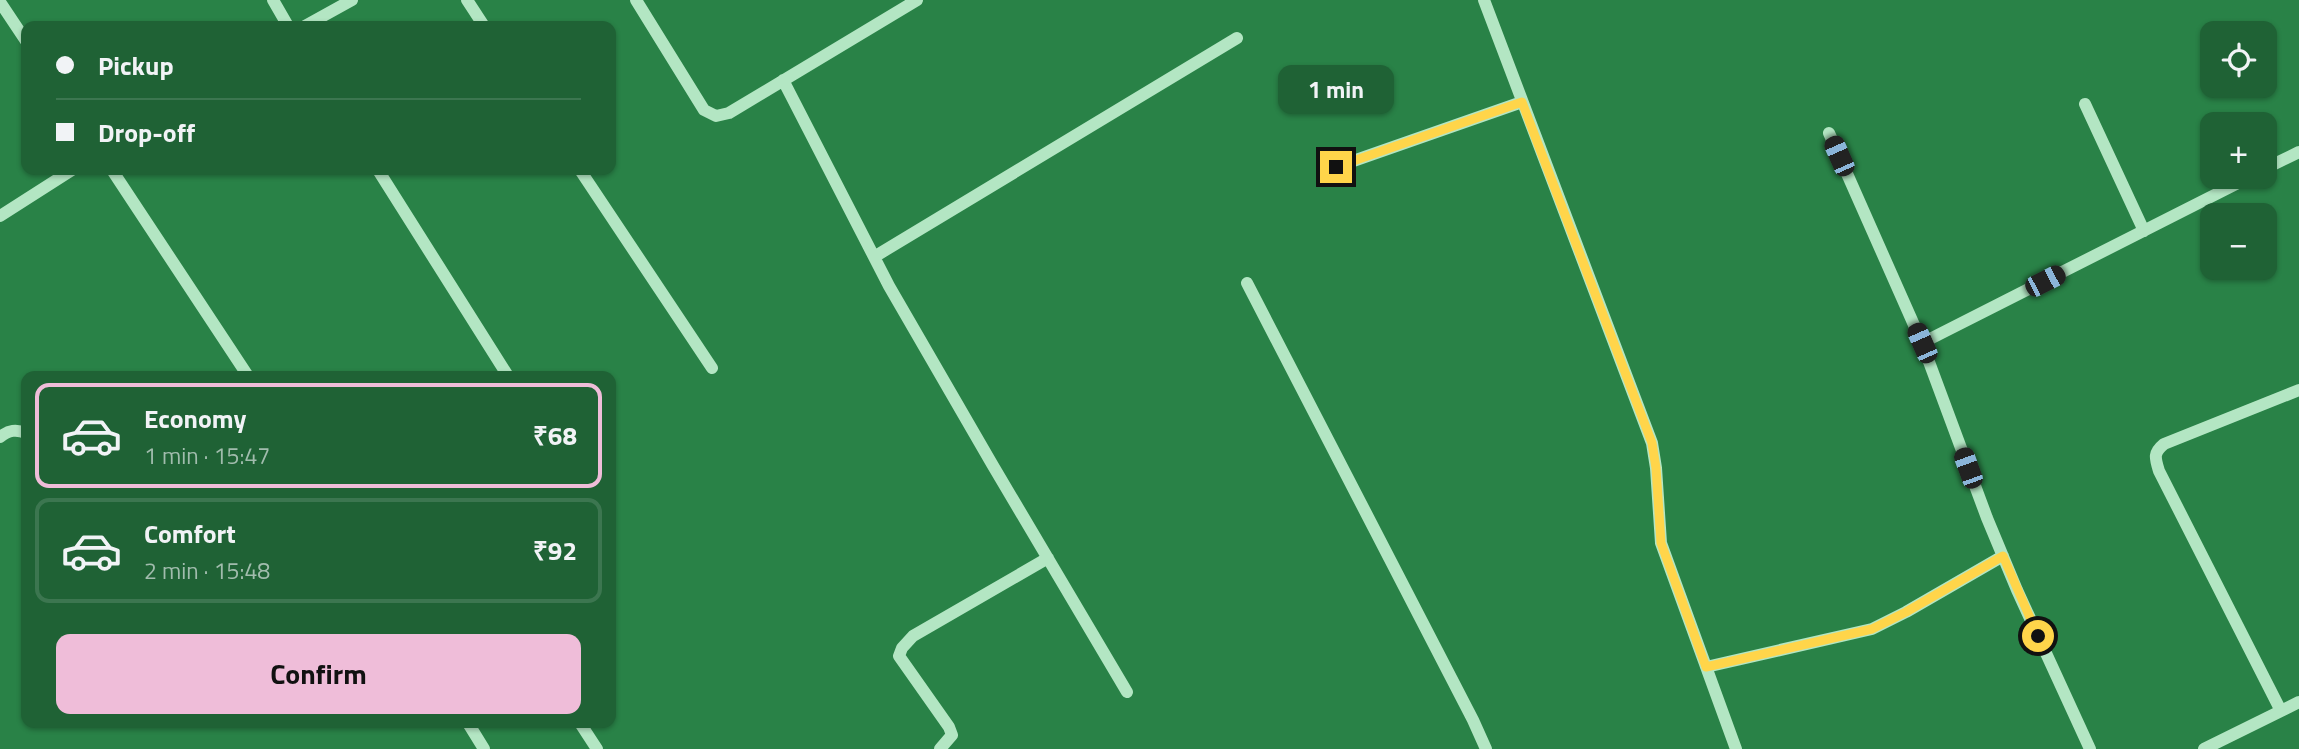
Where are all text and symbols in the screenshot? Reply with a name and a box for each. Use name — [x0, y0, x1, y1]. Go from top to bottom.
map controls — [2200, 21, 2277, 280]
button: locate — [2200, 21, 2277, 98]
text: Pickup — [98, 46, 174, 85]
callout: 1 min — [1278, 66, 1394, 114]
text: 1 min — [1308, 72, 1364, 107]
button: + — [2200, 112, 2277, 189]
text: Drop-off — [98, 113, 195, 152]
car — [1821, 133, 1858, 179]
route end — [1320, 151, 1352, 183]
button: − — [2200, 203, 2277, 280]
car — [2022, 262, 2069, 300]
car — [1904, 320, 1941, 366]
text: Economy — [144, 399, 246, 438]
icon: car — [60, 404, 123, 467]
text: ₹68 — [533, 416, 577, 455]
text: 1 min · 15:47 — [144, 438, 270, 473]
car — [1951, 445, 1986, 491]
text: Comfort — [144, 514, 236, 553]
icon: car — [60, 519, 123, 582]
text: ₹92 — [533, 531, 577, 570]
text: 2 min · 15:48 — [144, 553, 270, 588]
route start — [2022, 620, 2054, 652]
button: Confirm — [56, 634, 581, 714]

